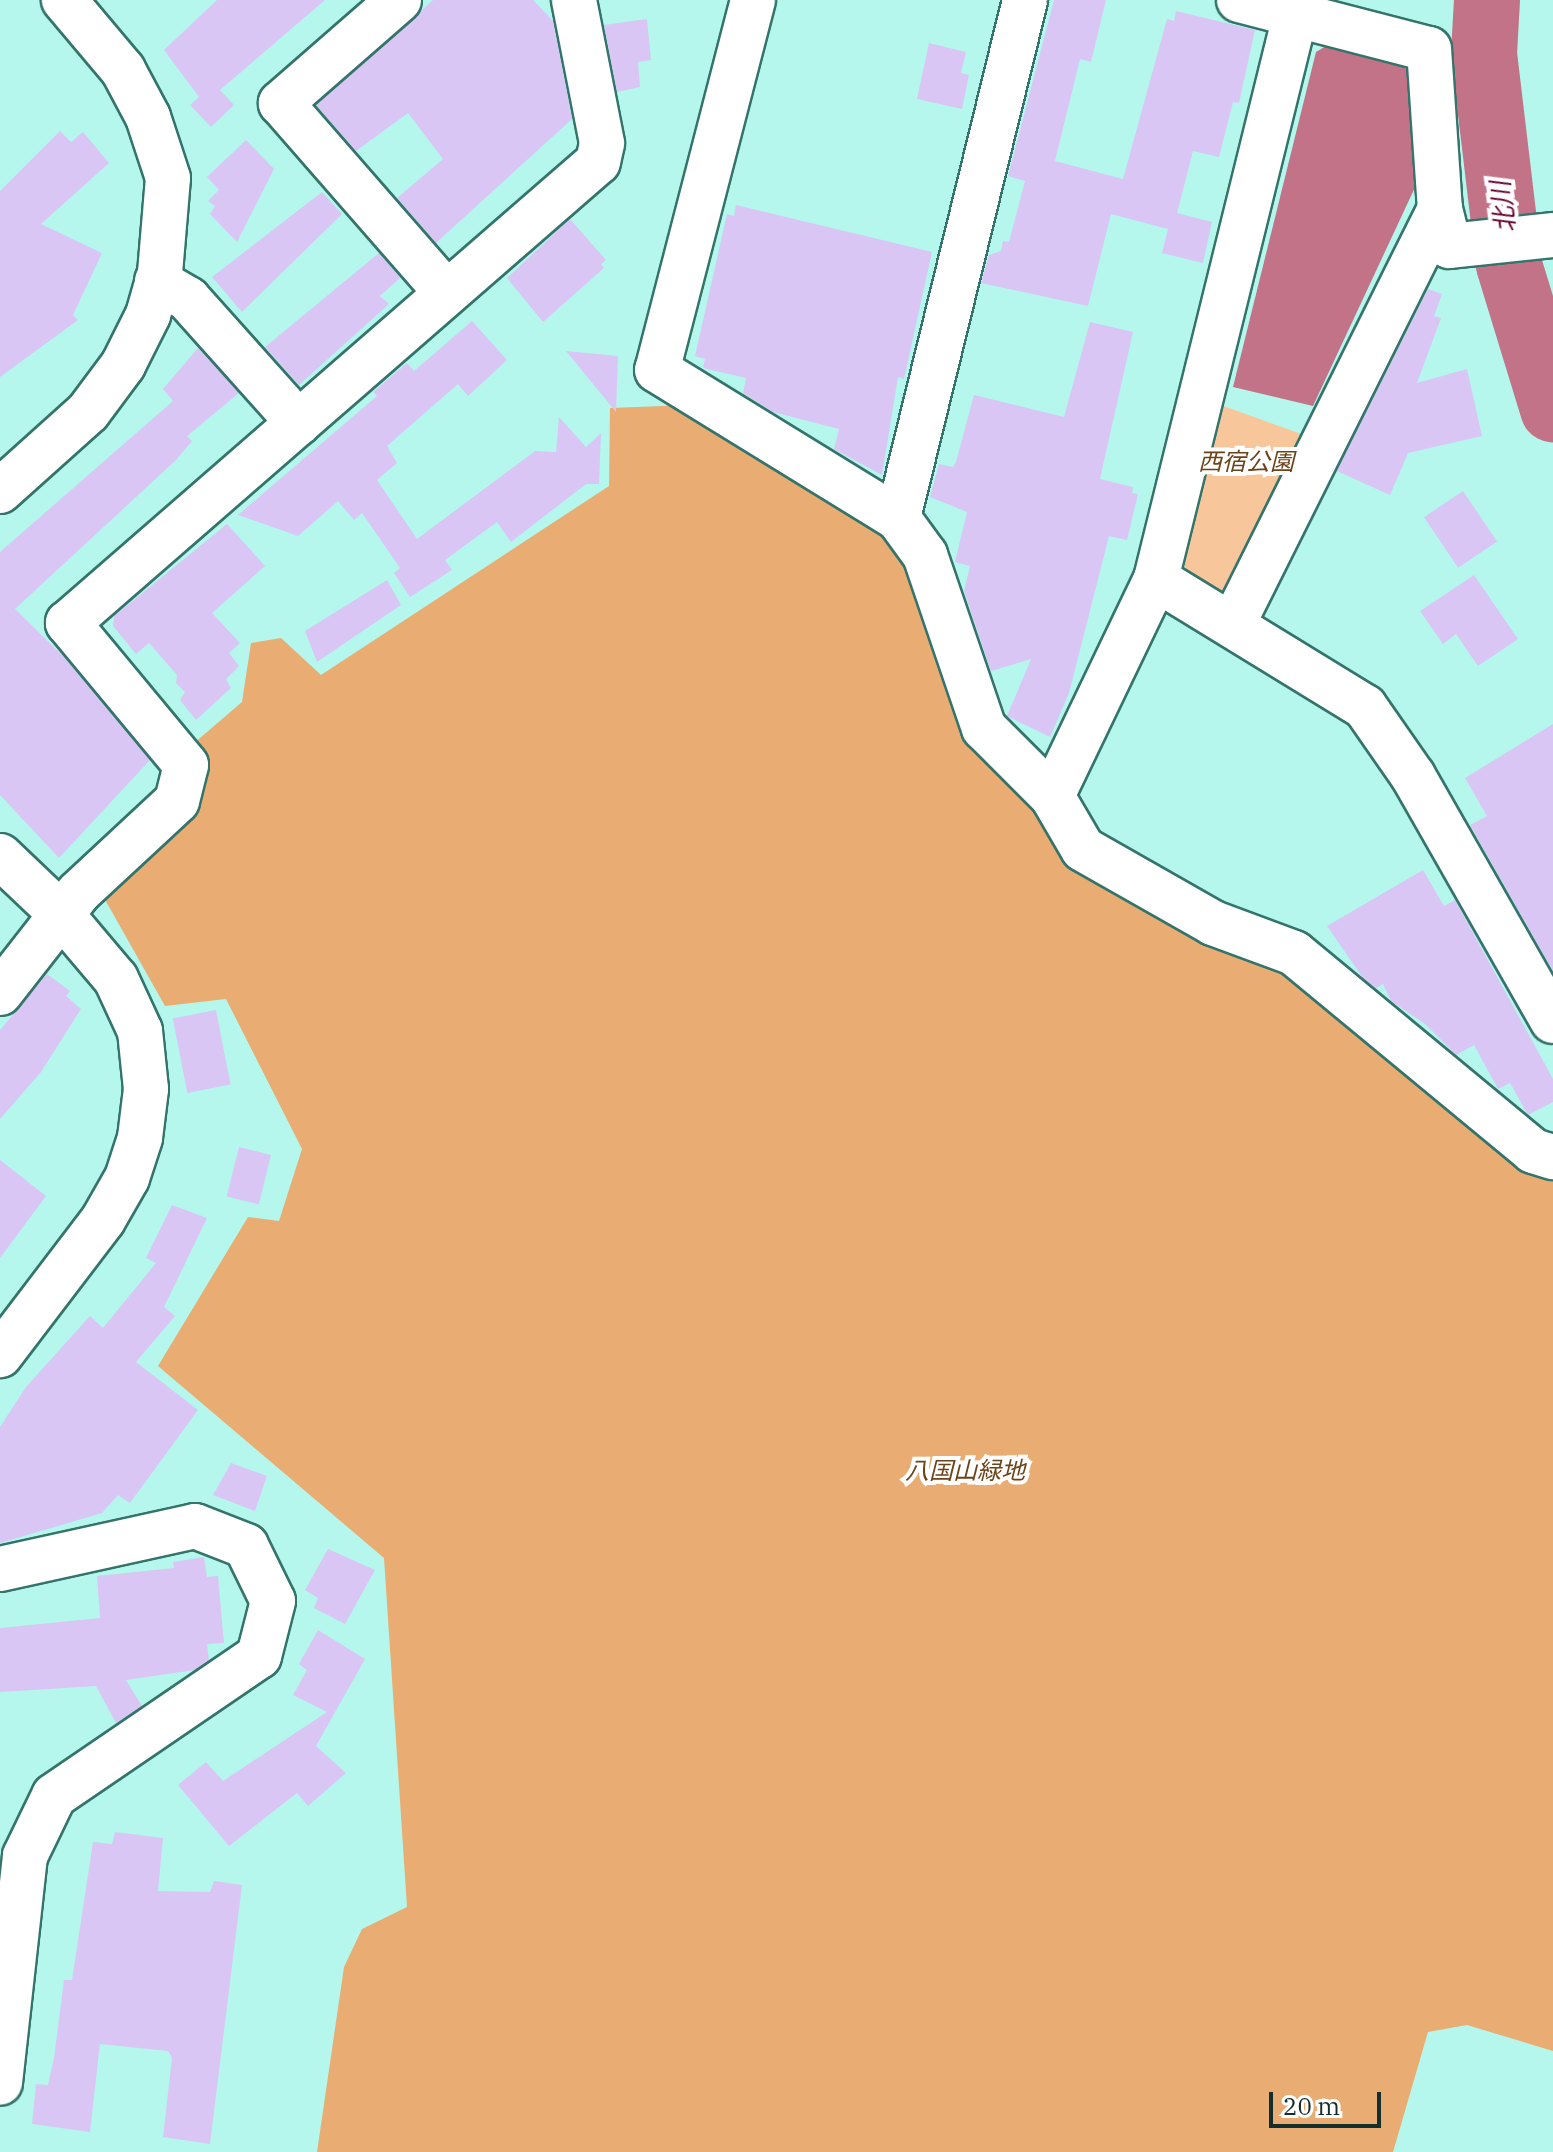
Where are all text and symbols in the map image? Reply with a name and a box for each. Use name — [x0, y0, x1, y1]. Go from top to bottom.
water label: 北川 — [1484, 179, 1522, 235]
park label: 西宿公園 — [1198, 448, 1294, 476]
park label: 八国山緑地 — [905, 1457, 1025, 1485]
scale bar — [1273, 2076, 1385, 2126]
text: 20 m — [1283, 2090, 1340, 2122]

